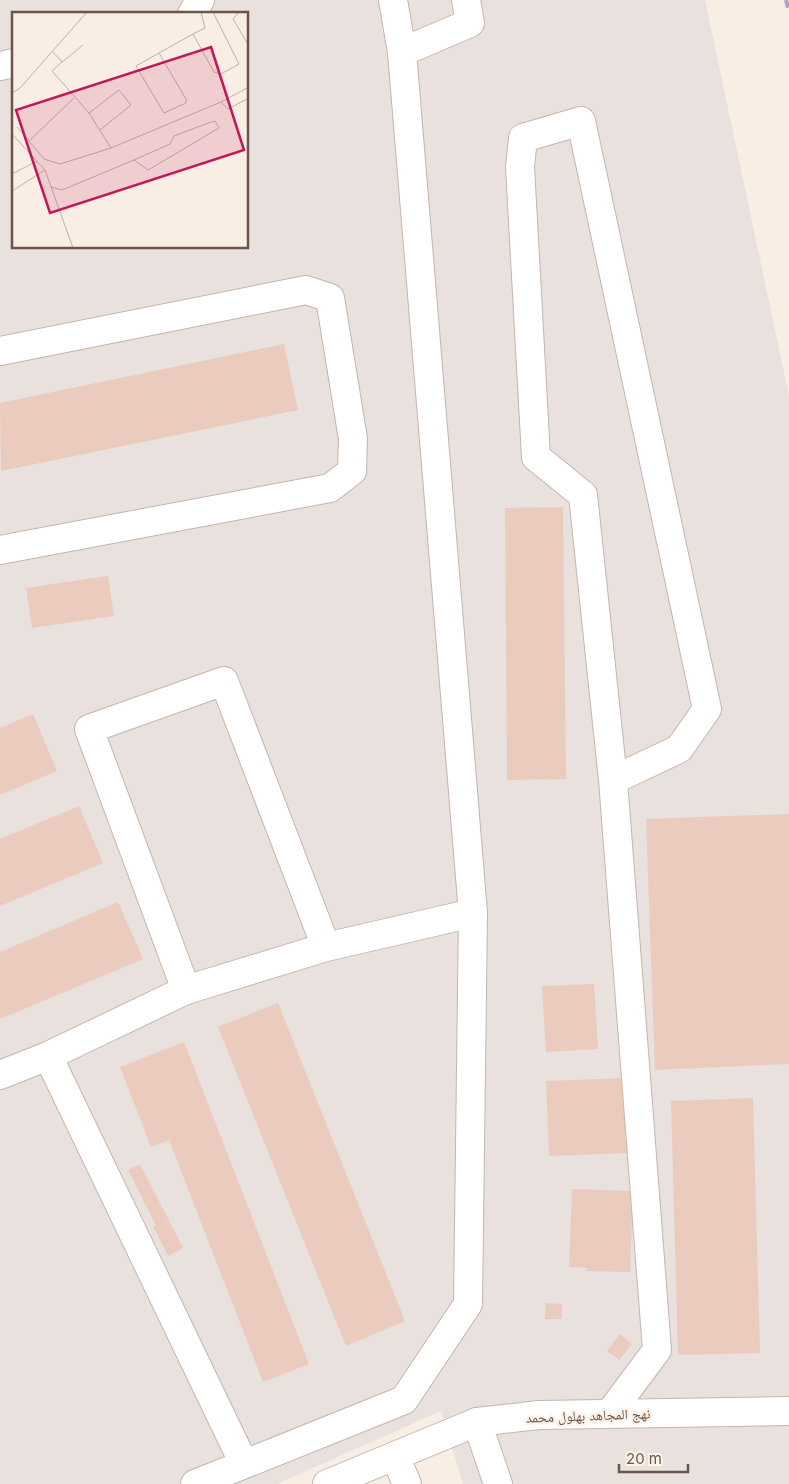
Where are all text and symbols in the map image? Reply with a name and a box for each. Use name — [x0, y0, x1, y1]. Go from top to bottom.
inset map — [12, 12, 249, 249]
street label: نهج المجاهد بهلول محمد — [525, 1404, 651, 1428]
scale bar — [619, 1442, 688, 1474]
text: 20 m — [626, 1449, 662, 1468]

